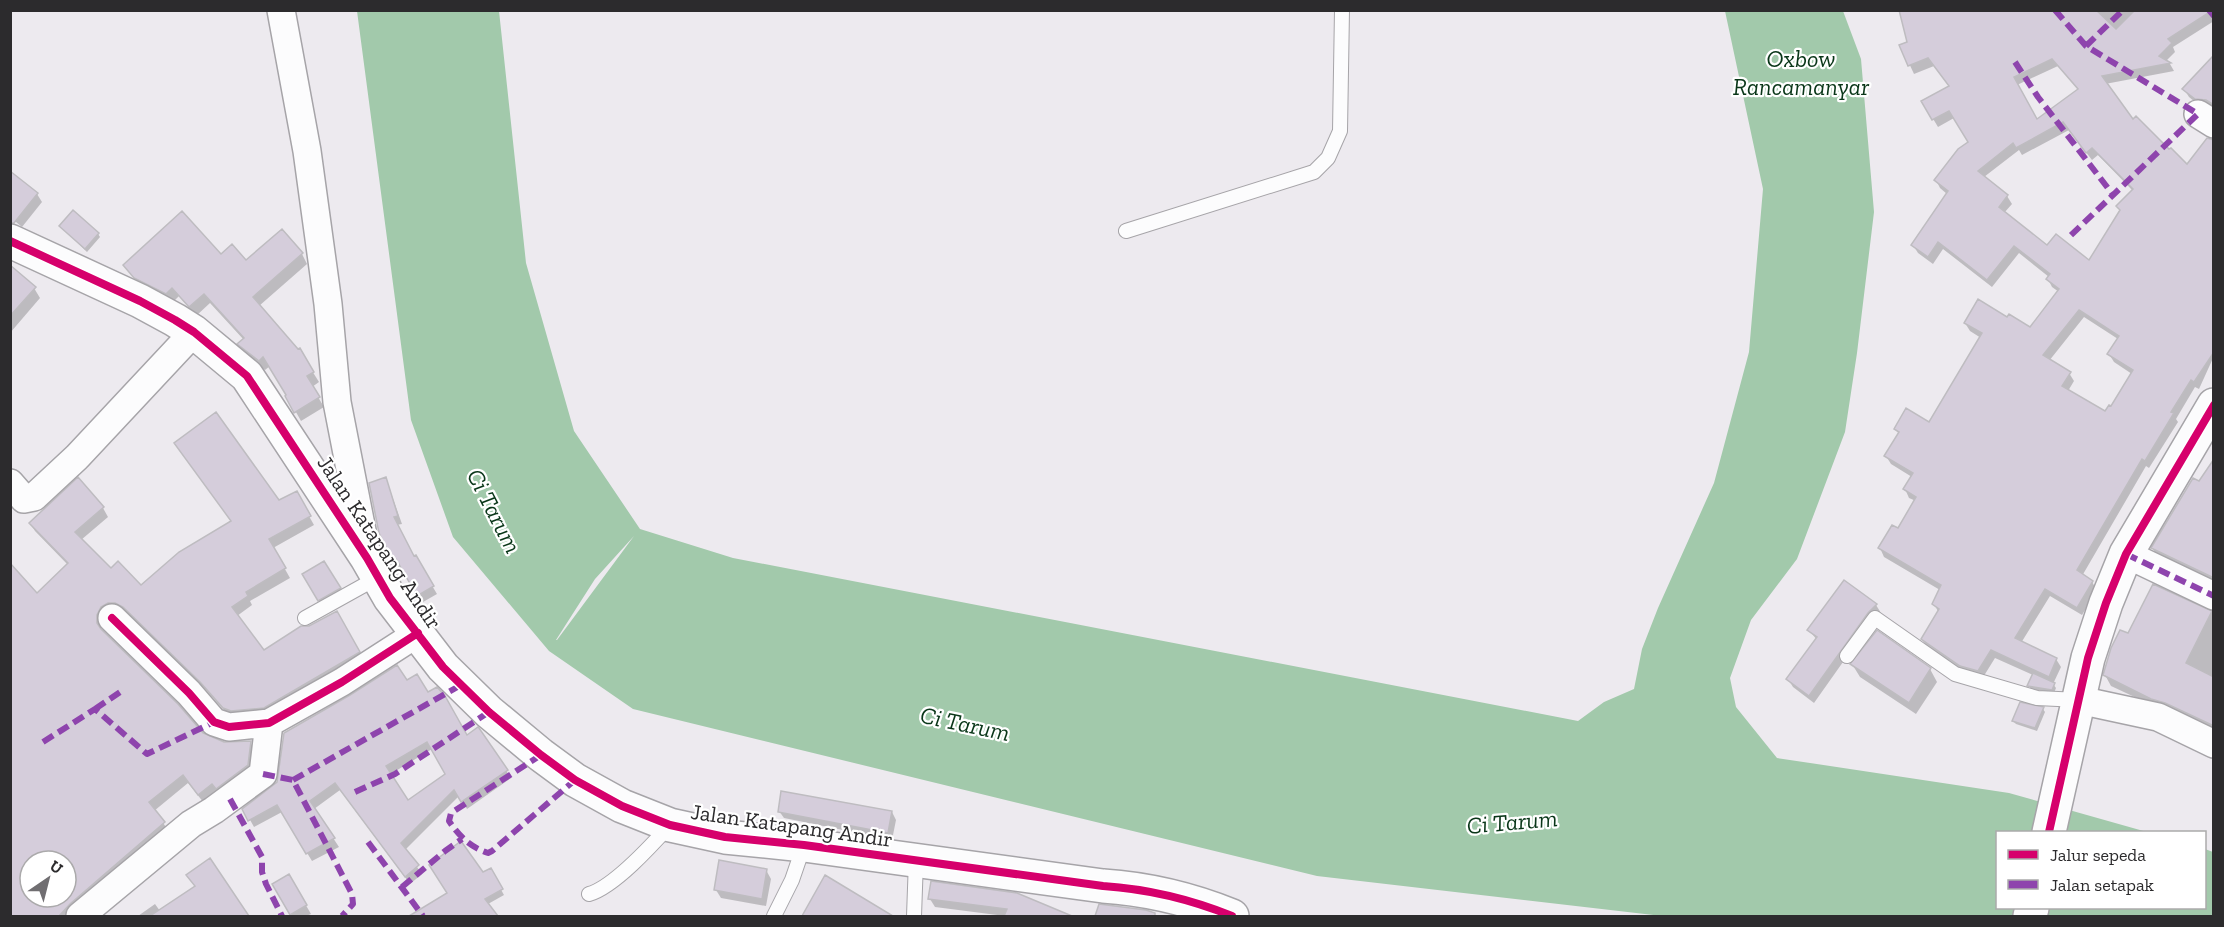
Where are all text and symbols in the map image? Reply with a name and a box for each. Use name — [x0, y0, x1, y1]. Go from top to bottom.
water label: Oxbow Rancamanyar — [1733, 44, 1870, 101]
street label: Jalan Katapang Andir — [311, 450, 448, 634]
water label: Ci Tarum — [461, 464, 528, 558]
water label: Ci Tarum — [918, 700, 1013, 747]
street label: Jalan Katapang Andir — [689, 798, 895, 853]
water label: Ci Tarum — [1465, 803, 1559, 840]
legend — [1996, 831, 2206, 909]
text: Jalur sepeda — [2050, 844, 2146, 866]
north arrow — [18, 849, 78, 909]
text: U — [46, 856, 67, 878]
text: Jalan setapak — [2050, 874, 2155, 896]

